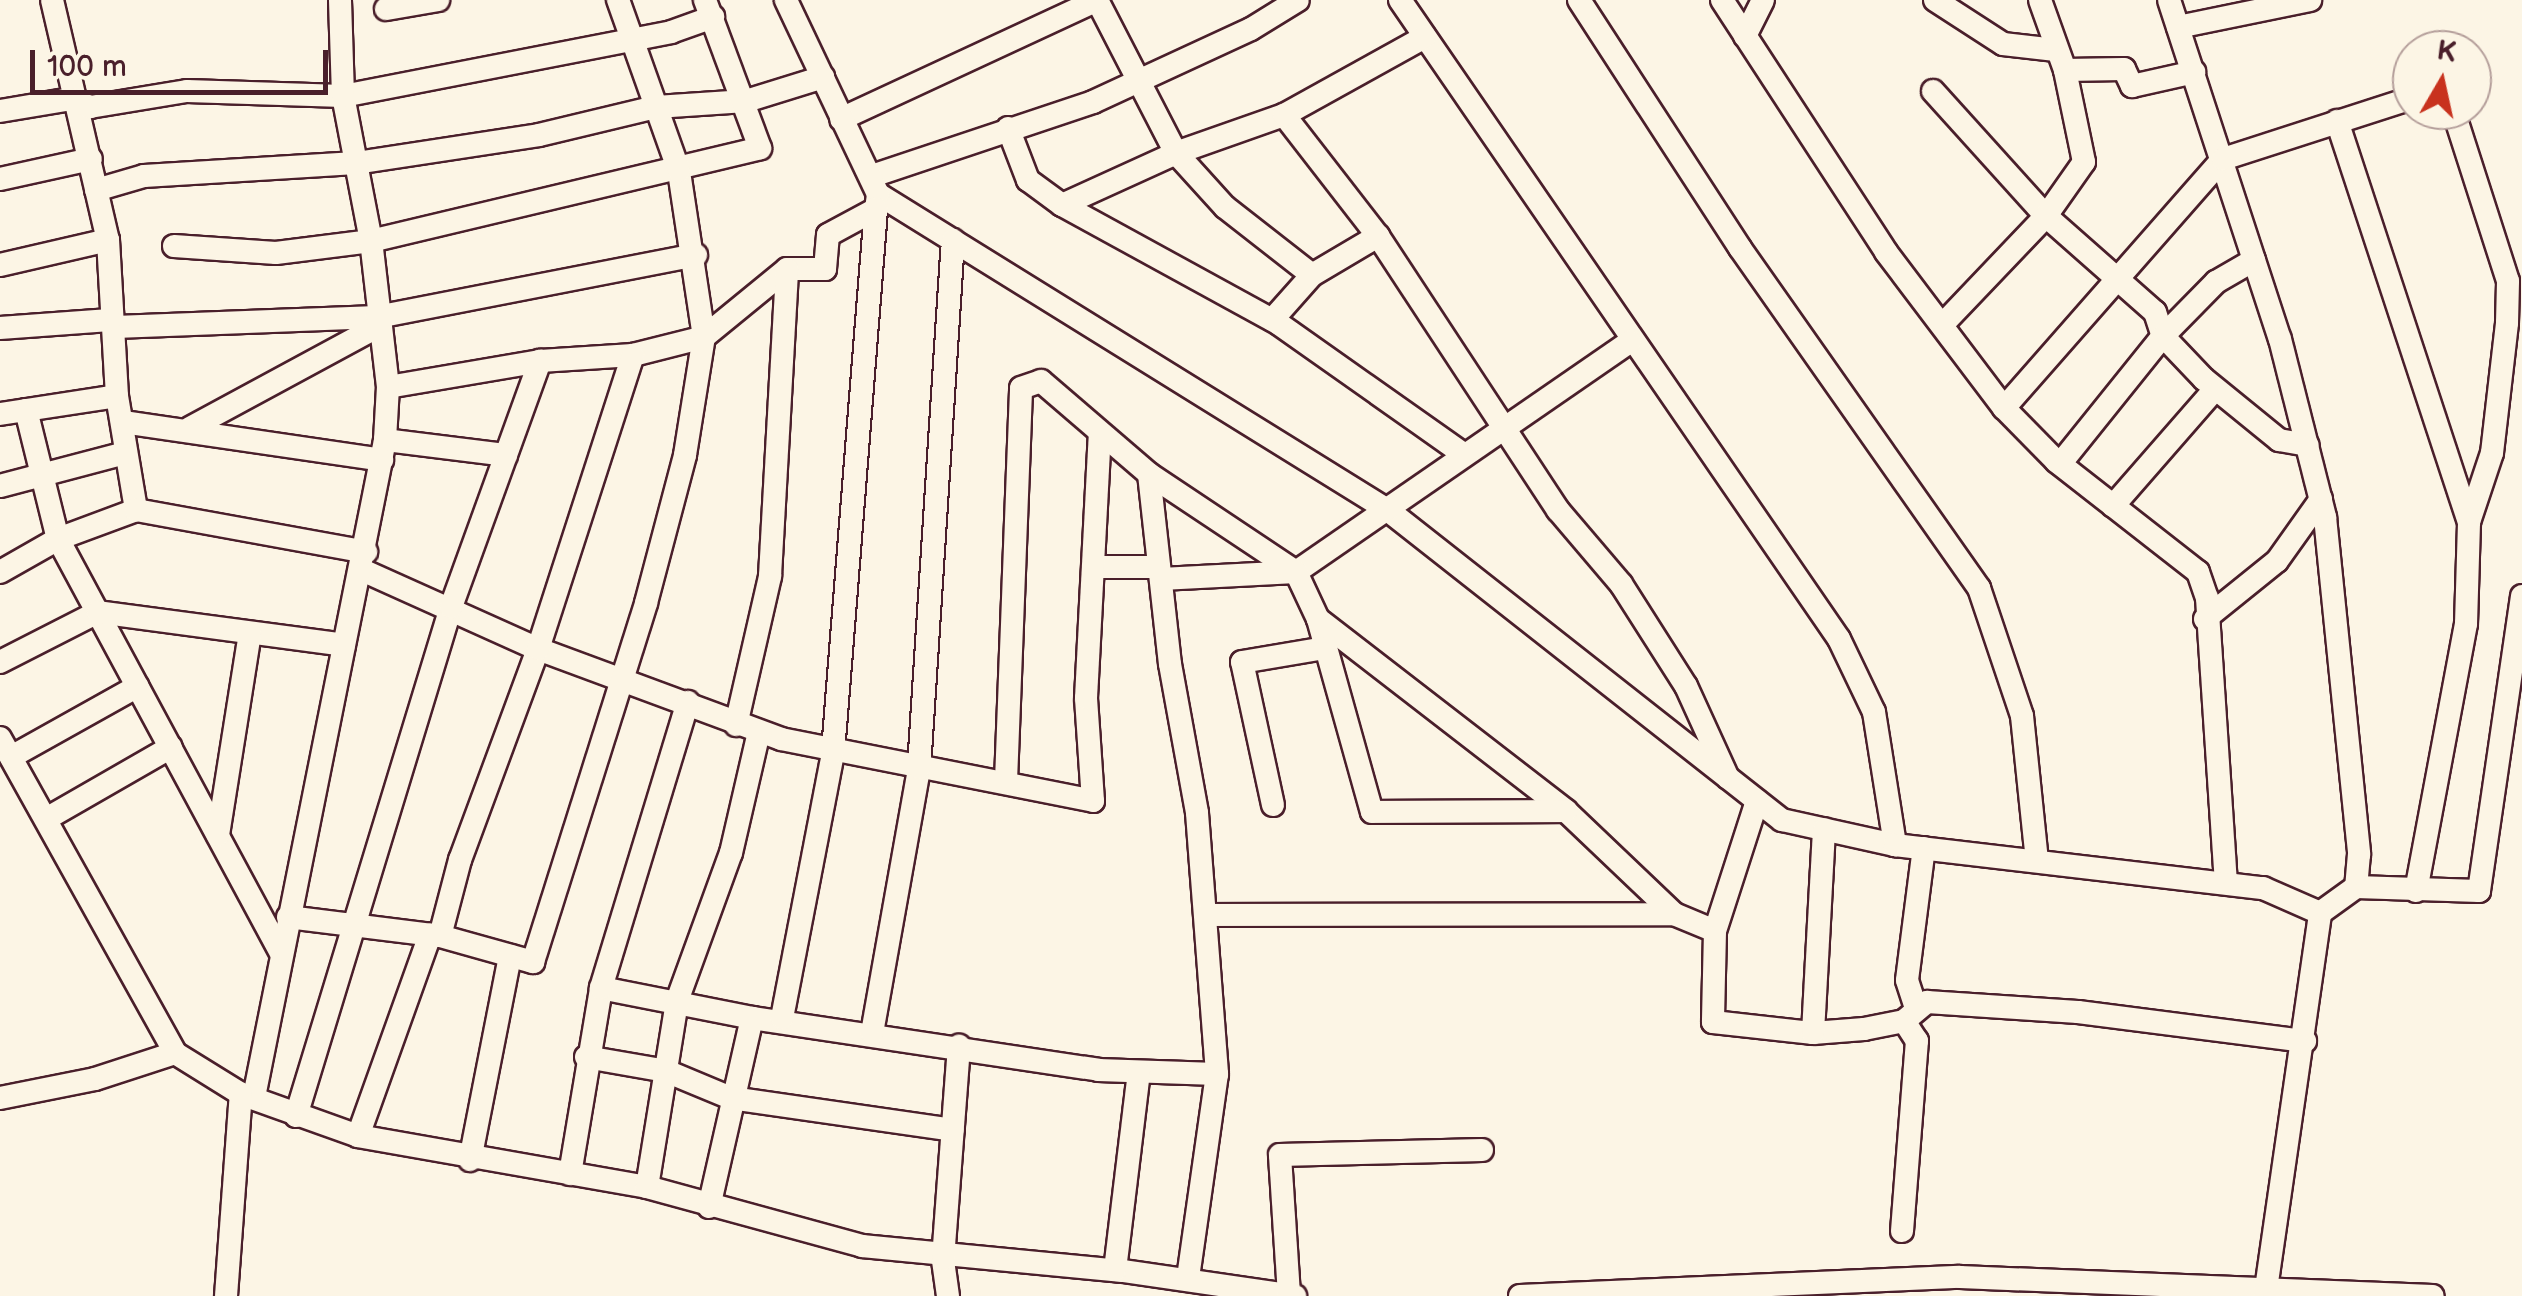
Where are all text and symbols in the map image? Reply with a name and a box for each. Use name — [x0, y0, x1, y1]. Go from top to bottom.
scale bar — [35, 30, 332, 92]
north arrow — [2392, 30, 2492, 130]
text: K — [2434, 34, 2458, 70]
text: 100 m — [47, 49, 127, 85]

